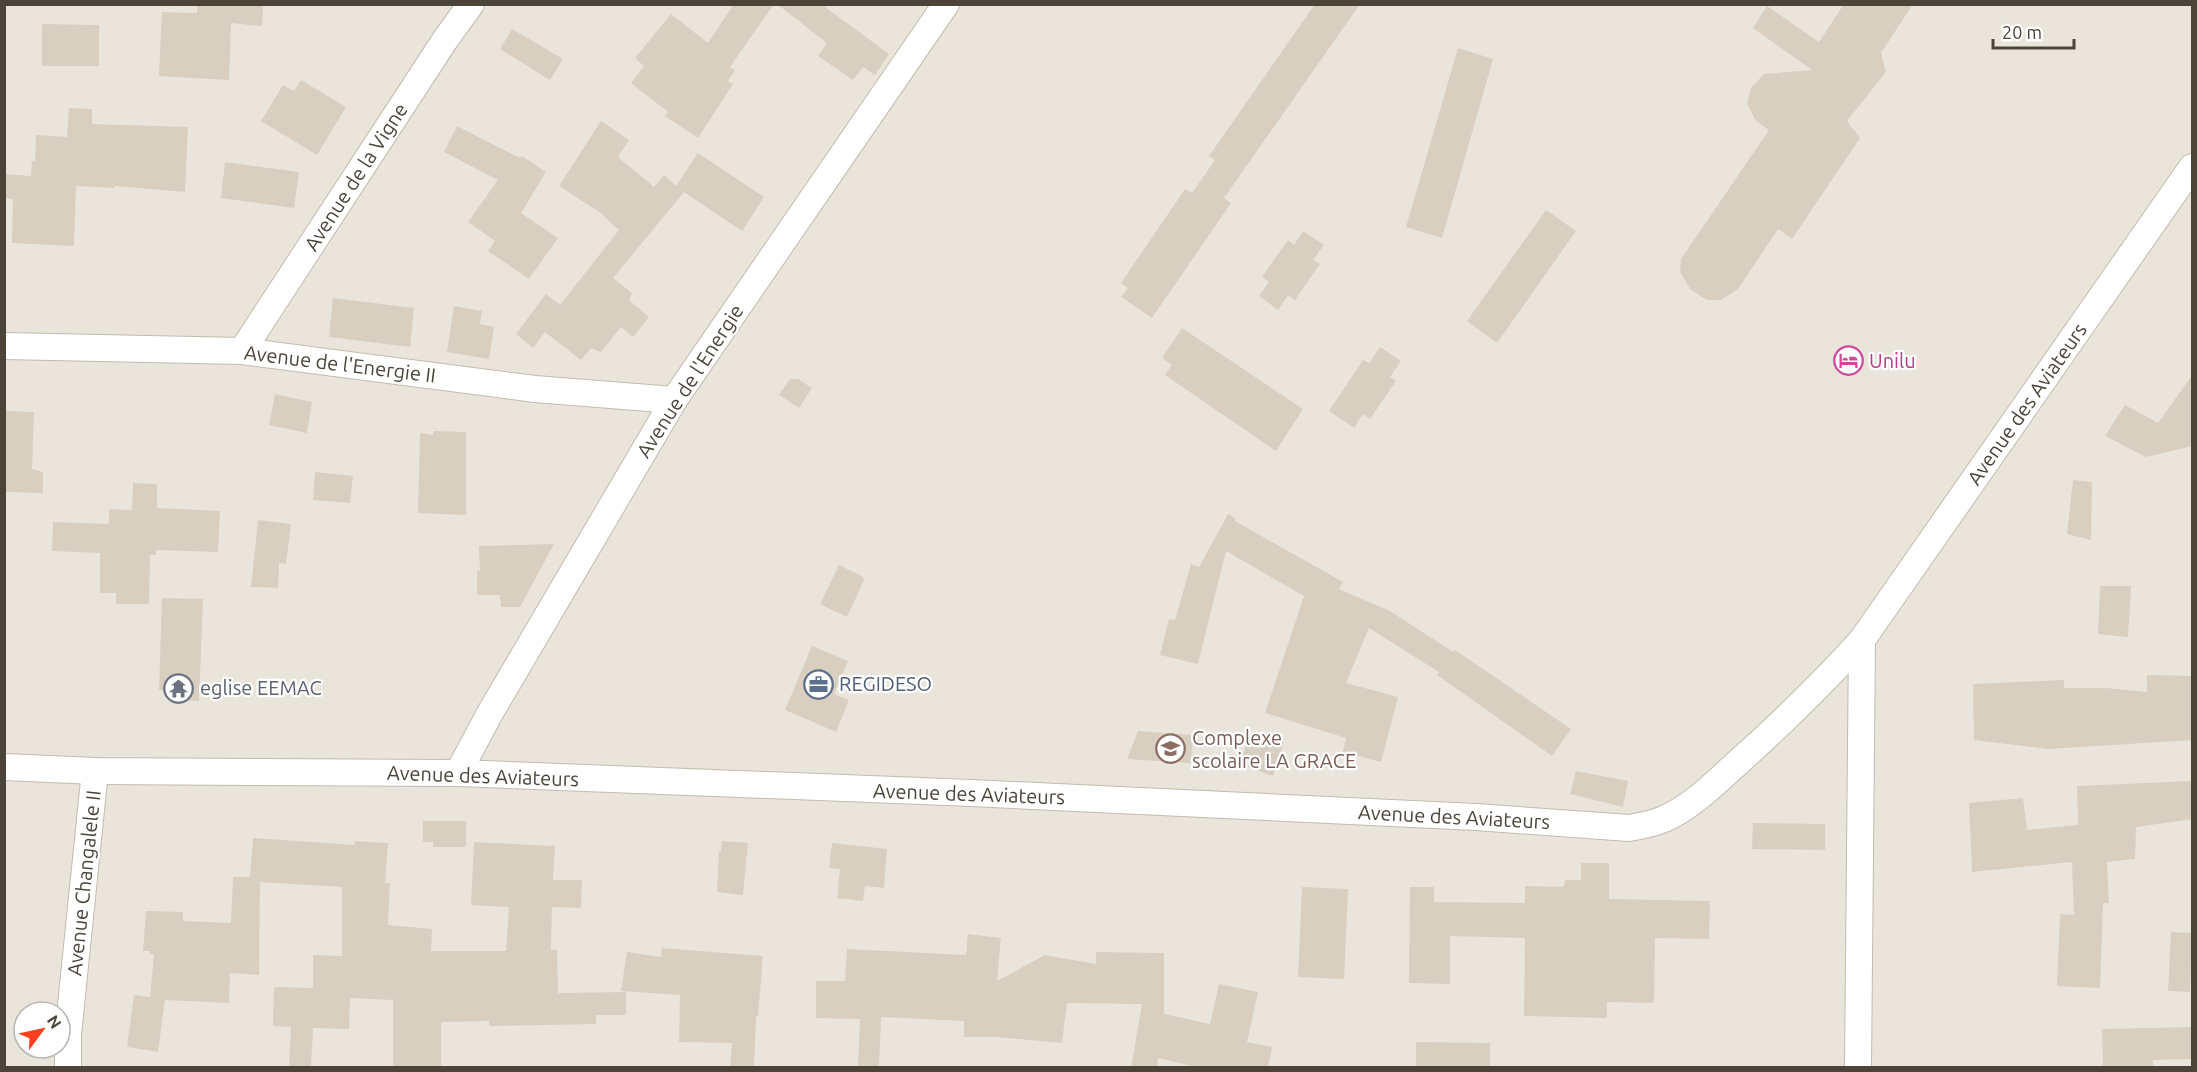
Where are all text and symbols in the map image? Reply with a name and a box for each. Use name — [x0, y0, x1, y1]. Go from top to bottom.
scale bar — [1993, 12, 2074, 50]
text: 20 m — [2002, 22, 2042, 42]
street label: Avenue de la Vigne — [299, 99, 412, 255]
street label: Avenue de l'Energie — [631, 300, 748, 462]
street label: Avenue des Aviateurs — [1962, 318, 2091, 489]
street label: Avenue de l'Energie II — [243, 340, 437, 387]
hotel icon: Unilu — [1832, 345, 1864, 377]
place label: Unilu — [1869, 349, 1916, 372]
office icon: REGIDESO — [802, 668, 834, 700]
temple icon: eglise EEMAC — [163, 672, 195, 704]
place label: REGIDESO — [839, 672, 932, 695]
place label: eglise EEMAC — [200, 676, 322, 699]
place label: Complexe scolaire LA GRACE — [1192, 726, 1356, 772]
school or university icon: Complexe scolaire LA GRACE — [1155, 733, 1187, 765]
street label: Avenue des Aviateurs — [387, 761, 579, 790]
street label: Avenue des Aviateurs — [873, 779, 1065, 808]
street label: Avenue Changalele II — [62, 789, 105, 977]
street label: Avenue des Aviateurs — [1357, 800, 1551, 833]
north arrow — [12, 1000, 72, 1060]
text: N — [44, 1012, 65, 1032]

